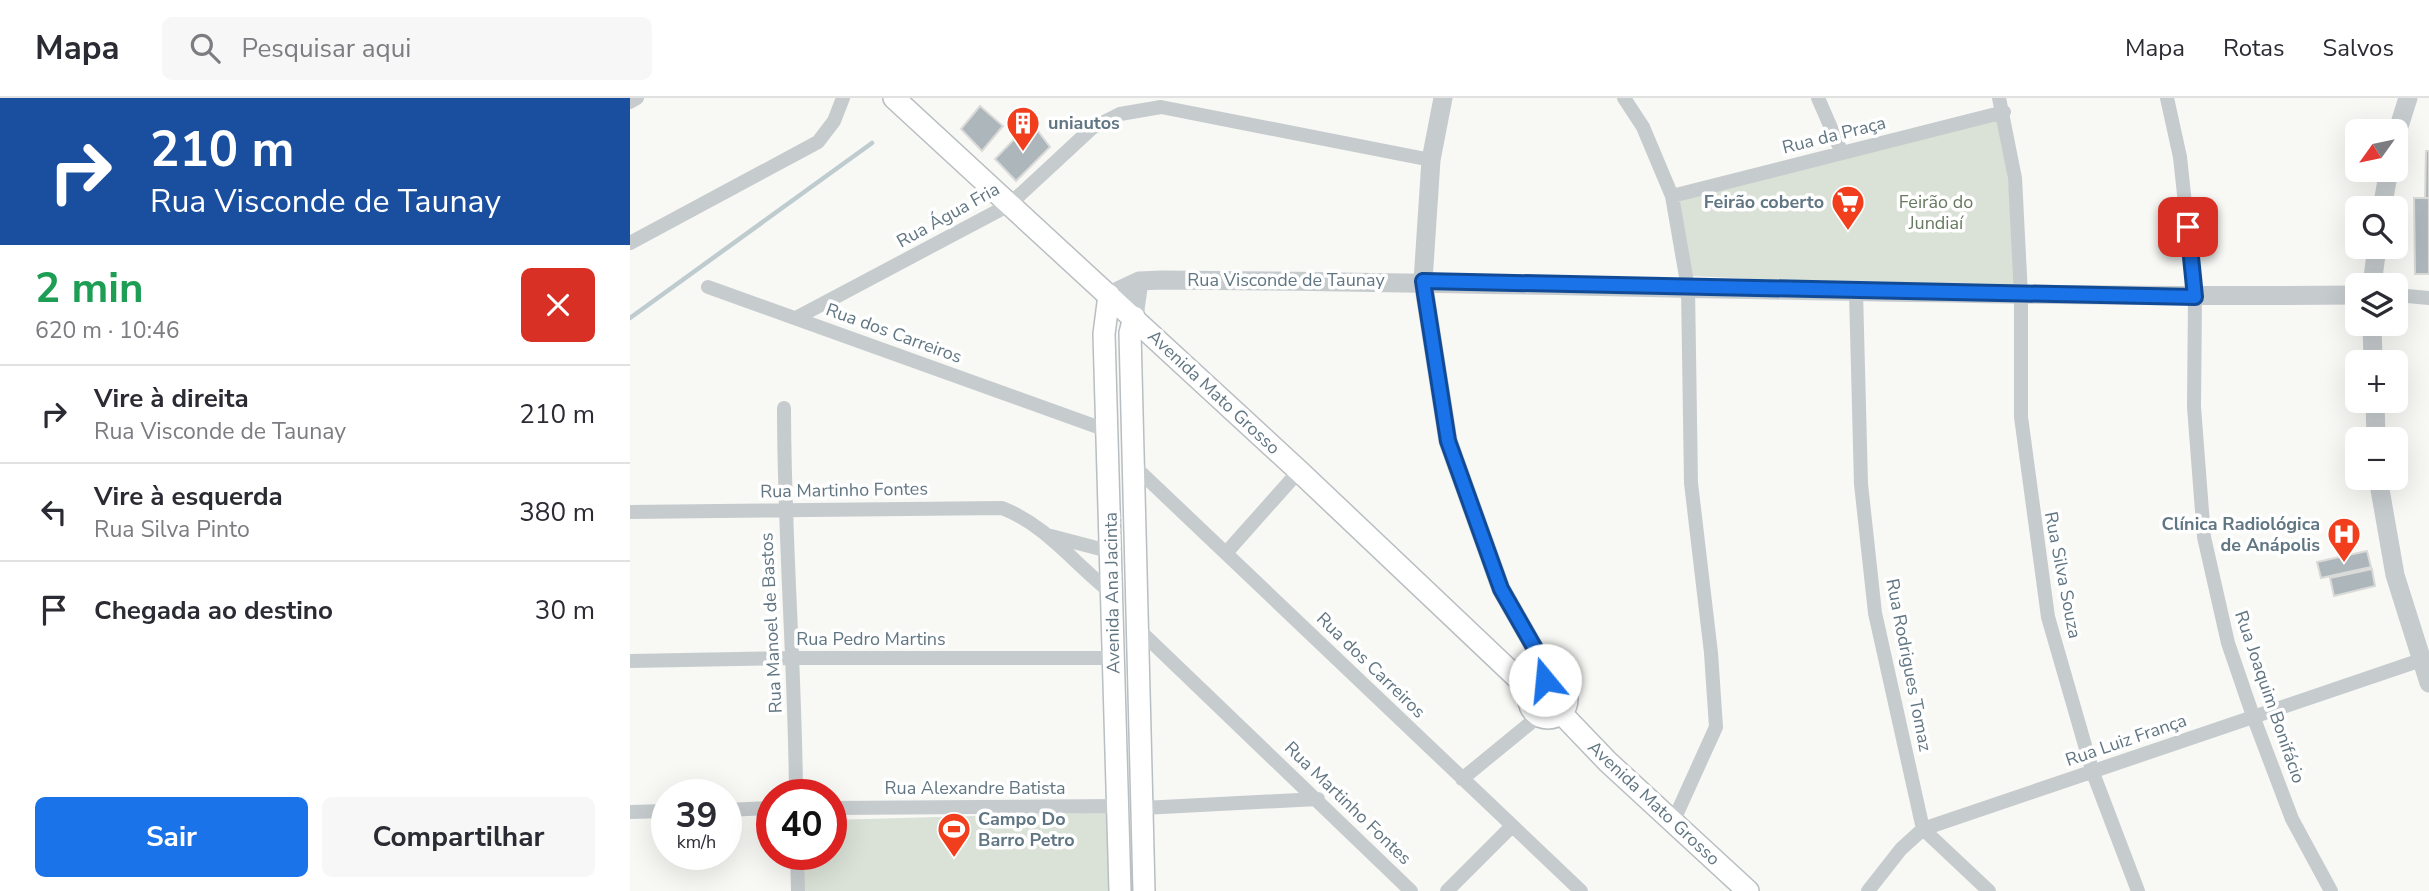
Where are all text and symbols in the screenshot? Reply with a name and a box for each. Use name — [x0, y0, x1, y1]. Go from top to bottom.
search box — [162, 17, 652, 80]
text: Mapa — [35, 26, 120, 71]
icon: search — [186, 29, 224, 67]
text: Pesquisar aqui — [242, 31, 411, 66]
text: Mapa — [2125, 32, 2185, 64]
text: Rotas — [2223, 32, 2285, 64]
text: Salvos — [2323, 32, 2394, 64]
building icon: uniautos — [1004, 104, 1042, 153]
place label: uniautos — [1048, 111, 1120, 135]
street label: Rua da Praça — [1780, 111, 1888, 159]
text: 210 m — [150, 116, 294, 183]
north arrow — [2345, 119, 2408, 182]
map controls — [2345, 119, 2408, 490]
icon: right — [35, 126, 126, 217]
street label: Rua Água Fria — [892, 177, 1004, 253]
text: Rua Visconde de Taunay — [150, 180, 501, 223]
supermarket icon: Feirão coberto — [1829, 183, 1867, 232]
place label: Feirão coberto — [1704, 190, 1824, 214]
park label: Feirão do Jundiaí — [1899, 190, 1973, 235]
button: search — [2345, 196, 2408, 259]
pin — [2158, 197, 2218, 257]
icon: arrive — [2169, 208, 2207, 246]
text: 2 min — [35, 260, 144, 317]
button: close — [521, 268, 595, 342]
street label: Rua Visconde de Taunay — [1187, 268, 1385, 292]
button: layers — [2345, 273, 2408, 336]
street label: Rua dos Carreiros — [823, 297, 965, 369]
text: 620 m · 10:46 — [35, 315, 180, 346]
street label: Avenida Mato Grosso — [1143, 324, 1285, 460]
button: + — [2345, 350, 2408, 413]
text: Vire à direita — [94, 381, 249, 416]
icon: right — [35, 395, 73, 433]
text: 210 m — [519, 397, 595, 432]
text: Rua Visconde de Taunay — [94, 416, 346, 447]
button: − — [2345, 427, 2408, 490]
street label: Rua Martinho Fontes — [760, 477, 928, 503]
text: Vire à esquerda — [94, 479, 283, 514]
icon: left — [35, 493, 73, 531]
text: 380 m — [519, 495, 595, 530]
street label: Rua Silva Souza — [2039, 509, 2087, 641]
street label: Avenida Ana Jacinta — [1099, 512, 1125, 674]
place label: Clínica Radiológica de Anápolis — [2162, 512, 2320, 557]
text: Rua Silva Pinto — [94, 514, 250, 545]
hospital icon: Clínica Radiológica de Anápolis — [2325, 515, 2363, 564]
street label: Rua Manoel de Bastos — [754, 532, 788, 714]
street label: Rua Rodrigues Tomaz — [1880, 577, 1938, 753]
icon: arrive — [35, 591, 73, 629]
text: Chegada ao destino — [94, 593, 333, 628]
text: 30 m — [535, 593, 595, 628]
street label: Rua dos Carreiros — [1311, 607, 1431, 723]
street label: Rua Joaquim Bonifácio — [2229, 608, 2311, 786]
street label: Rua Pedro Martins — [796, 627, 946, 651]
position arrow — [1508, 643, 1582, 717]
street label: Rua Luiz França — [2062, 708, 2190, 772]
street label: Avenida Mato Grosso — [1583, 735, 1725, 871]
street label: Rua Martinho Fontes — [1279, 736, 1417, 870]
street label: Rua Alexandre Batista — [885, 776, 1065, 800]
speed limit sign: 40 — [756, 779, 847, 870]
text: 39 — [675, 792, 718, 839]
button: Sair — [35, 797, 308, 877]
button: Compartilhar — [322, 797, 595, 877]
place label: Campo Do Barro Petro — [978, 807, 1075, 852]
sports icon: Campo Do Barro Petro — [935, 810, 973, 859]
text: km/h — [677, 830, 716, 854]

